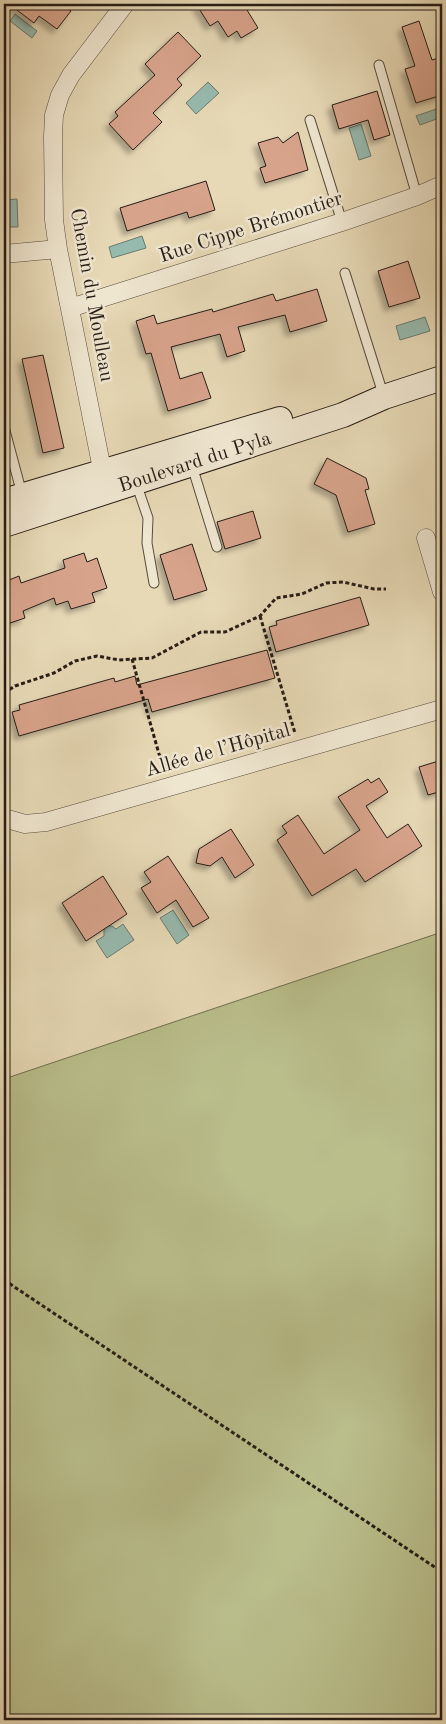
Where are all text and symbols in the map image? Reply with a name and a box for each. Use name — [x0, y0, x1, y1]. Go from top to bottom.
street label: Rue Cippe Brémontier — [157, 189, 345, 267]
street label: Chemin du Moulleau — [66, 207, 116, 384]
street label: Boulevard du Pyla — [116, 429, 274, 497]
street label: Allée de l’Hôpital — [143, 721, 293, 781]

